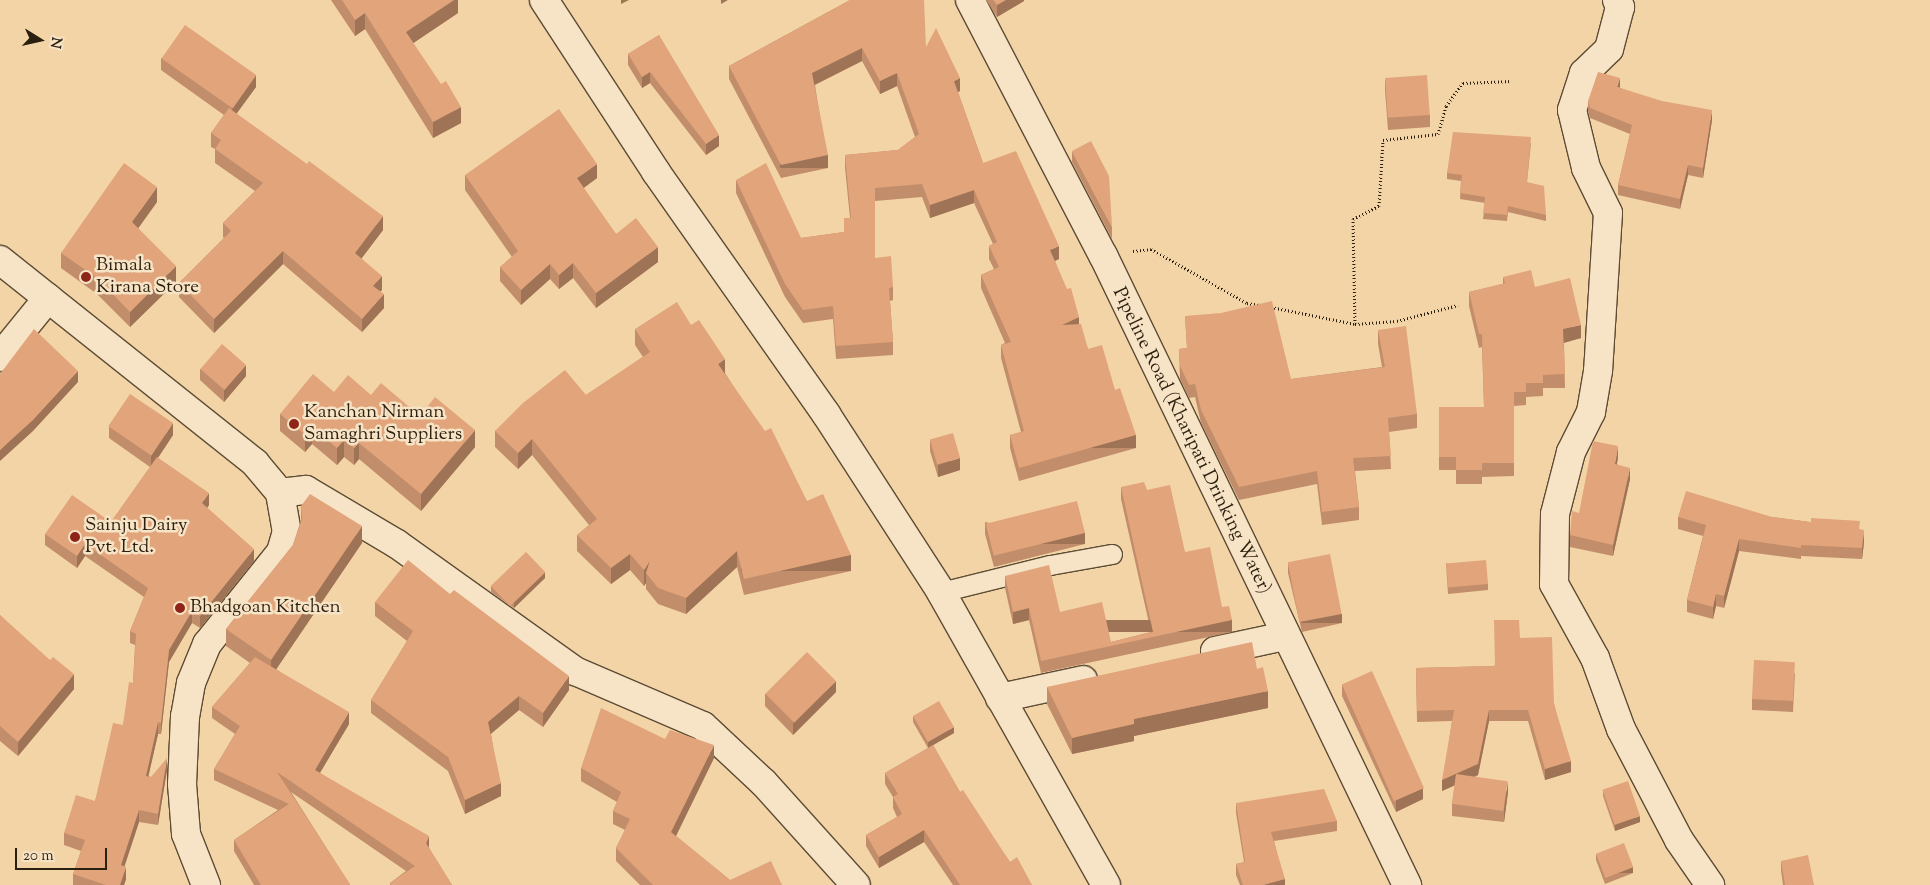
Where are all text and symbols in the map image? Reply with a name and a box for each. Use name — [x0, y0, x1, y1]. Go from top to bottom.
north arrow — [15, 15, 65, 65]
text: N — [44, 35, 66, 50]
place label: Bimala Kirana Store — [96, 255, 199, 299]
marker: Bimala Kirana Store — [80, 271, 92, 283]
street label: Pipeline Road (Kharipati Drinking Water) — [1107, 284, 1275, 598]
place label: Kanchan Nirman Samaghri Suppliers — [304, 402, 462, 446]
marker: Kanchan Nirman Samaghri Suppliers — [288, 418, 300, 430]
place label: Sainju Dairy Pvt. Ltd. — [85, 515, 187, 559]
marker: Sainju Dairy Pvt. Ltd. — [69, 531, 81, 543]
place label: Bhadgoan Kitchen — [190, 597, 341, 619]
marker: Bhadgoan Kitchen — [174, 602, 186, 614]
scale bar — [18, 838, 110, 870]
text: 20 m — [23, 846, 54, 867]

